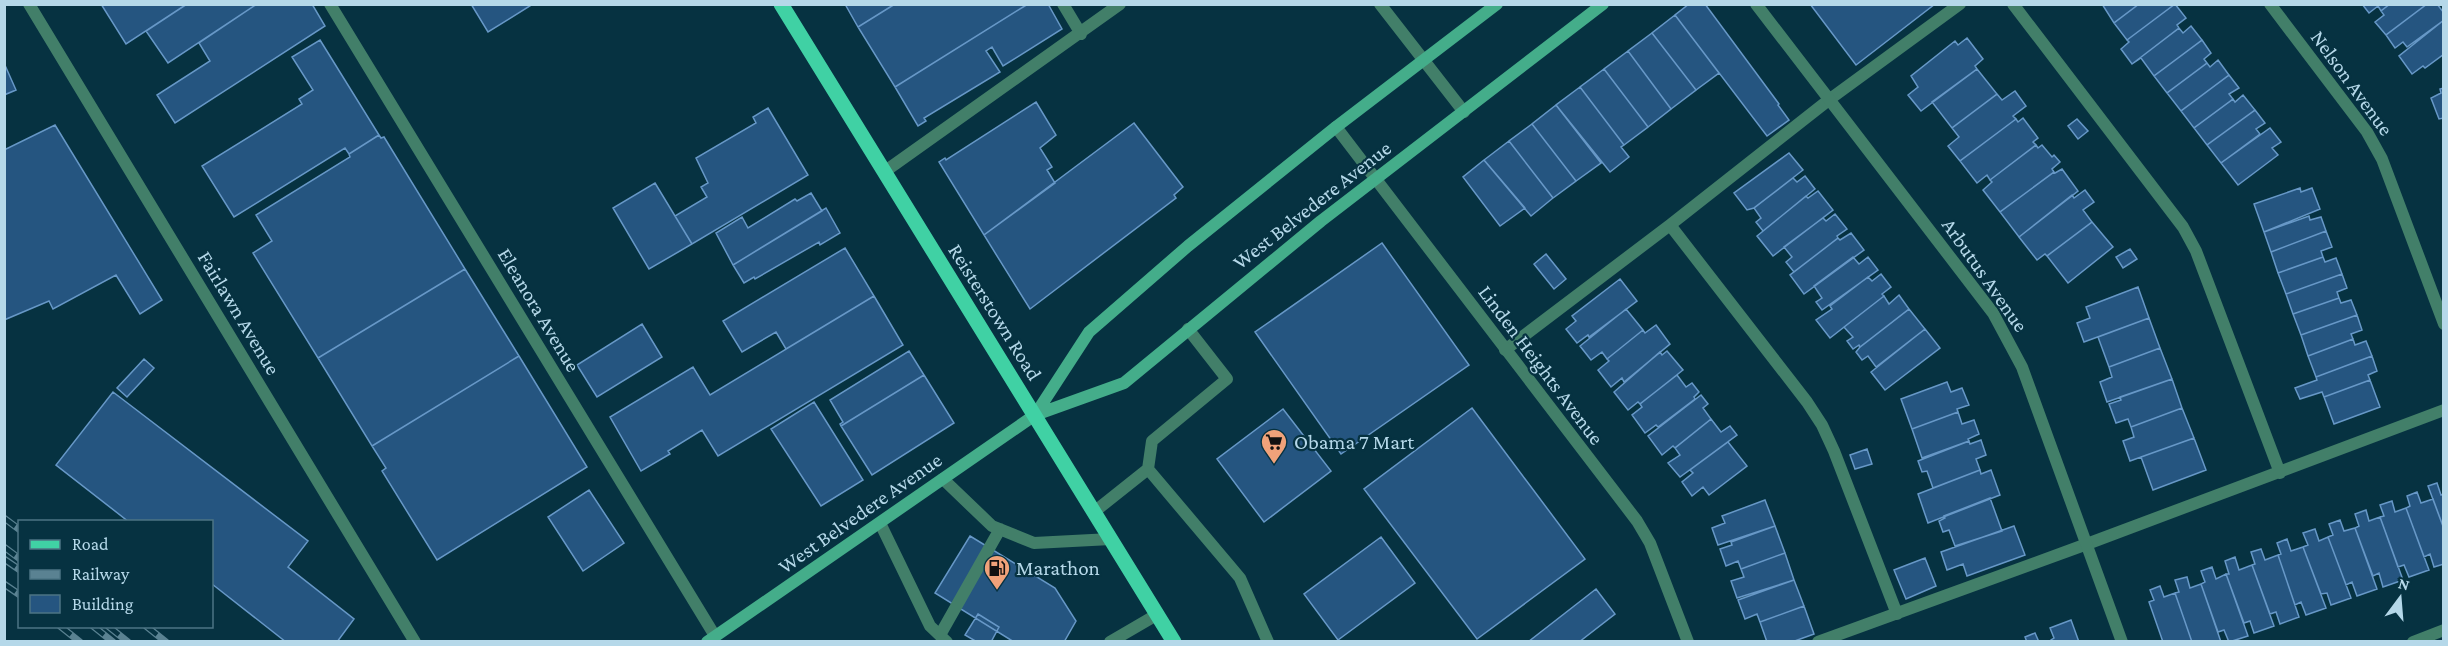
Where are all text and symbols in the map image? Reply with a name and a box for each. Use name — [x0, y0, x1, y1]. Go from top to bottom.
street label: Nelson Avenue — [2306, 26, 2398, 140]
street label: West Belvedere Avenue — [1228, 136, 1396, 274]
street label: Arbutus Avenue — [1937, 214, 2033, 336]
street label: Reisterstown Road — [943, 239, 1047, 385]
street label: Eleanora Avenue — [493, 244, 585, 376]
street label: Fairlawn Avenue — [193, 247, 285, 379]
street label: Linden Heights Avenue — [1473, 281, 1609, 449]
supermarket icon: Obama 7 Mart — [1259, 427, 1289, 465]
place label: Obama 7 Mart — [1294, 430, 1415, 454]
street label: West Belvedere Avenue — [774, 448, 946, 578]
legend — [18, 520, 213, 628]
text: Road — [72, 534, 109, 554]
fuel station icon: Marathon — [982, 553, 1012, 591]
place label: Marathon — [1016, 556, 1100, 580]
text: Railway — [72, 564, 130, 584]
north arrow — [2370, 568, 2430, 628]
text: N — [2396, 574, 2412, 594]
text: Building — [72, 594, 134, 614]

